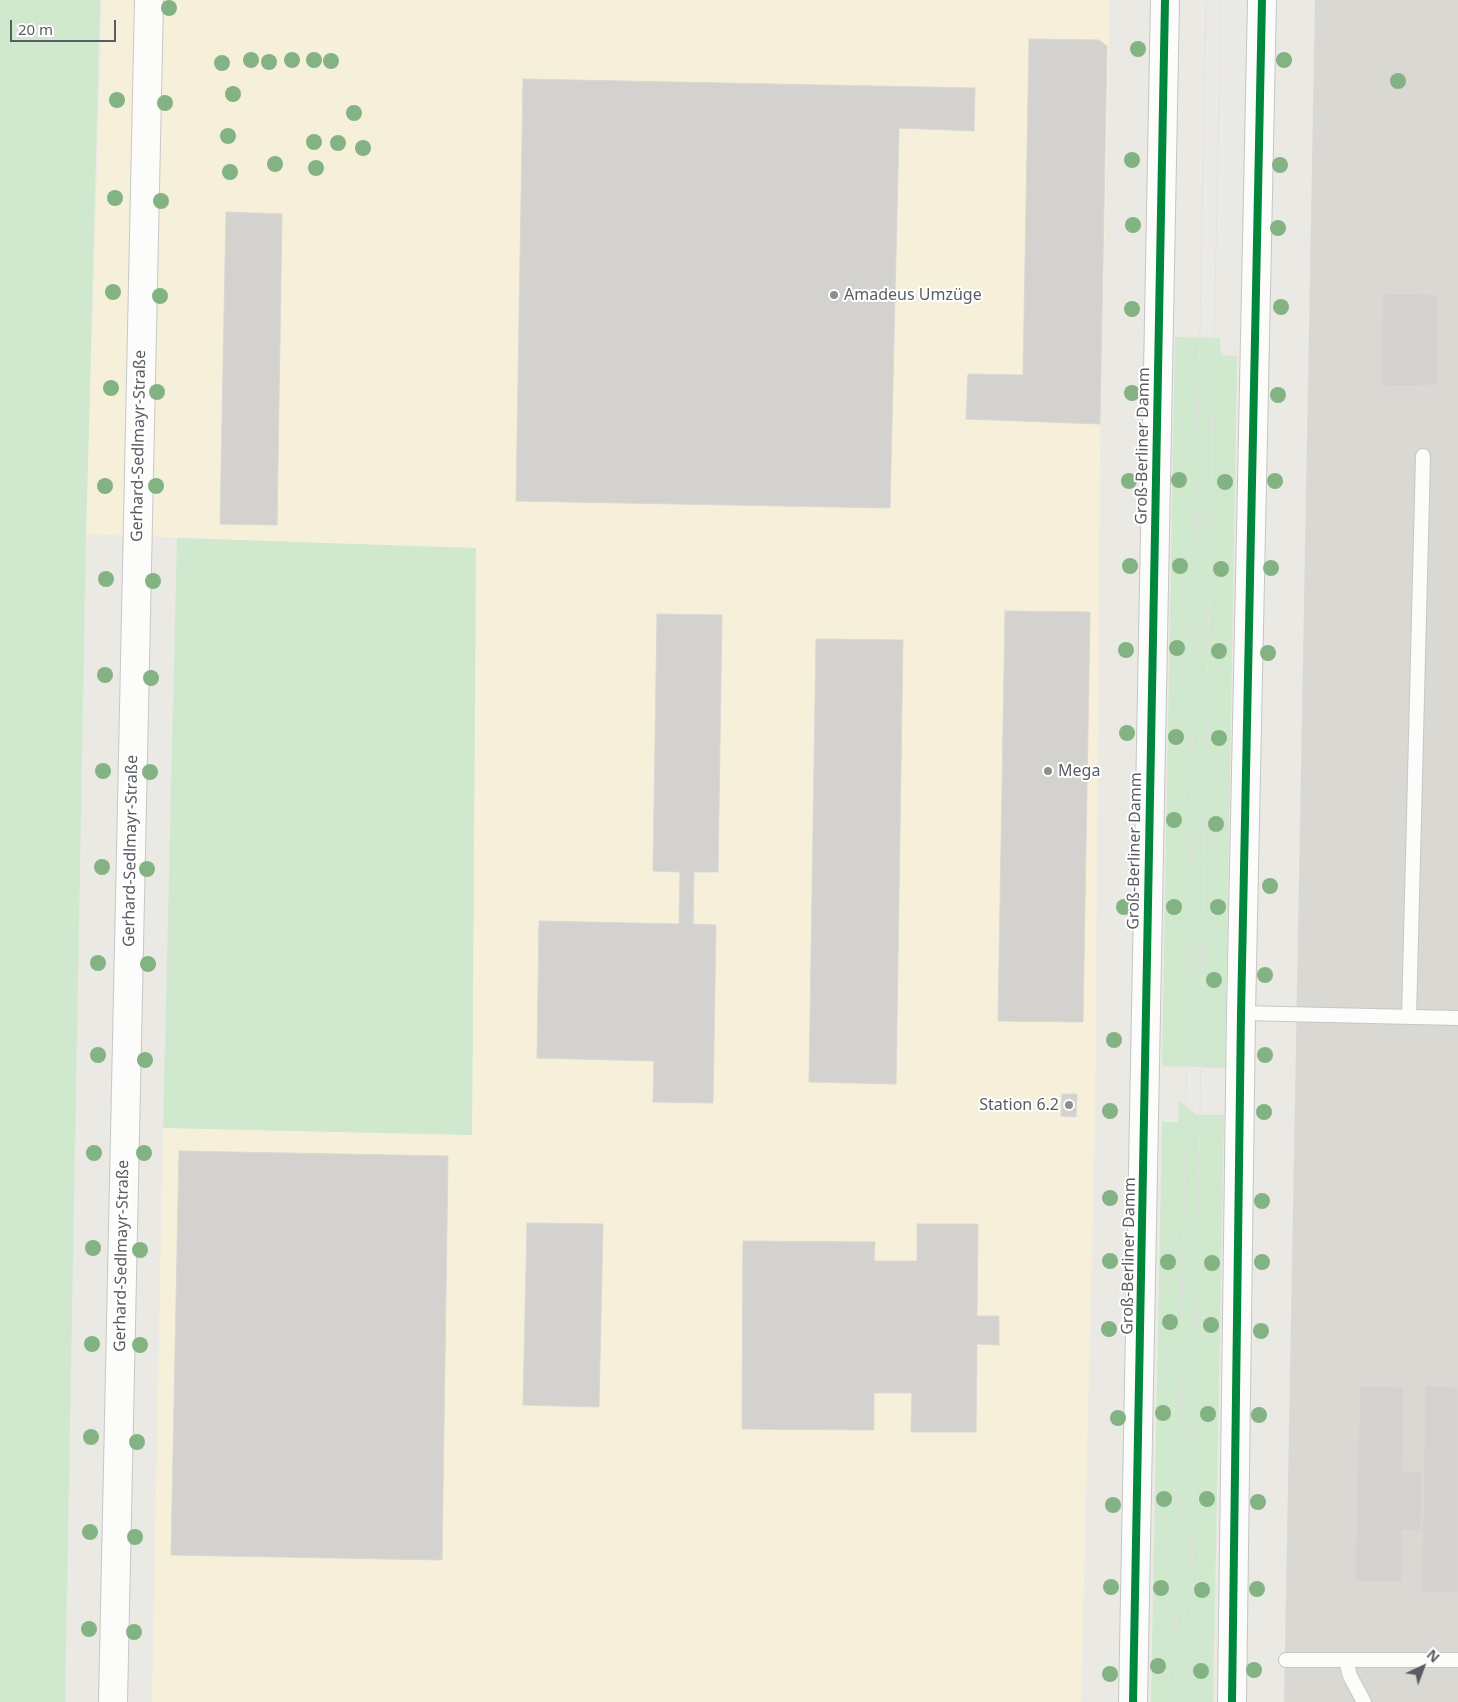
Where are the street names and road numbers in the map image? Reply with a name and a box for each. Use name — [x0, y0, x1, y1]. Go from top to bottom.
street label: Gerhard-Sedlmayr-Straße — [128, 350, 150, 542]
street label: Groß-Berliner Damm — [1132, 367, 1154, 525]
street label: Gerhard-Sedlmayr-Straße — [120, 755, 142, 947]
street label: Groß-Berliner Damm — [1124, 772, 1146, 930]
street label: Gerhard-Sedlmayr-Straße — [111, 1160, 133, 1352]
street label: Groß-Berliner Damm — [1118, 1177, 1140, 1335]

